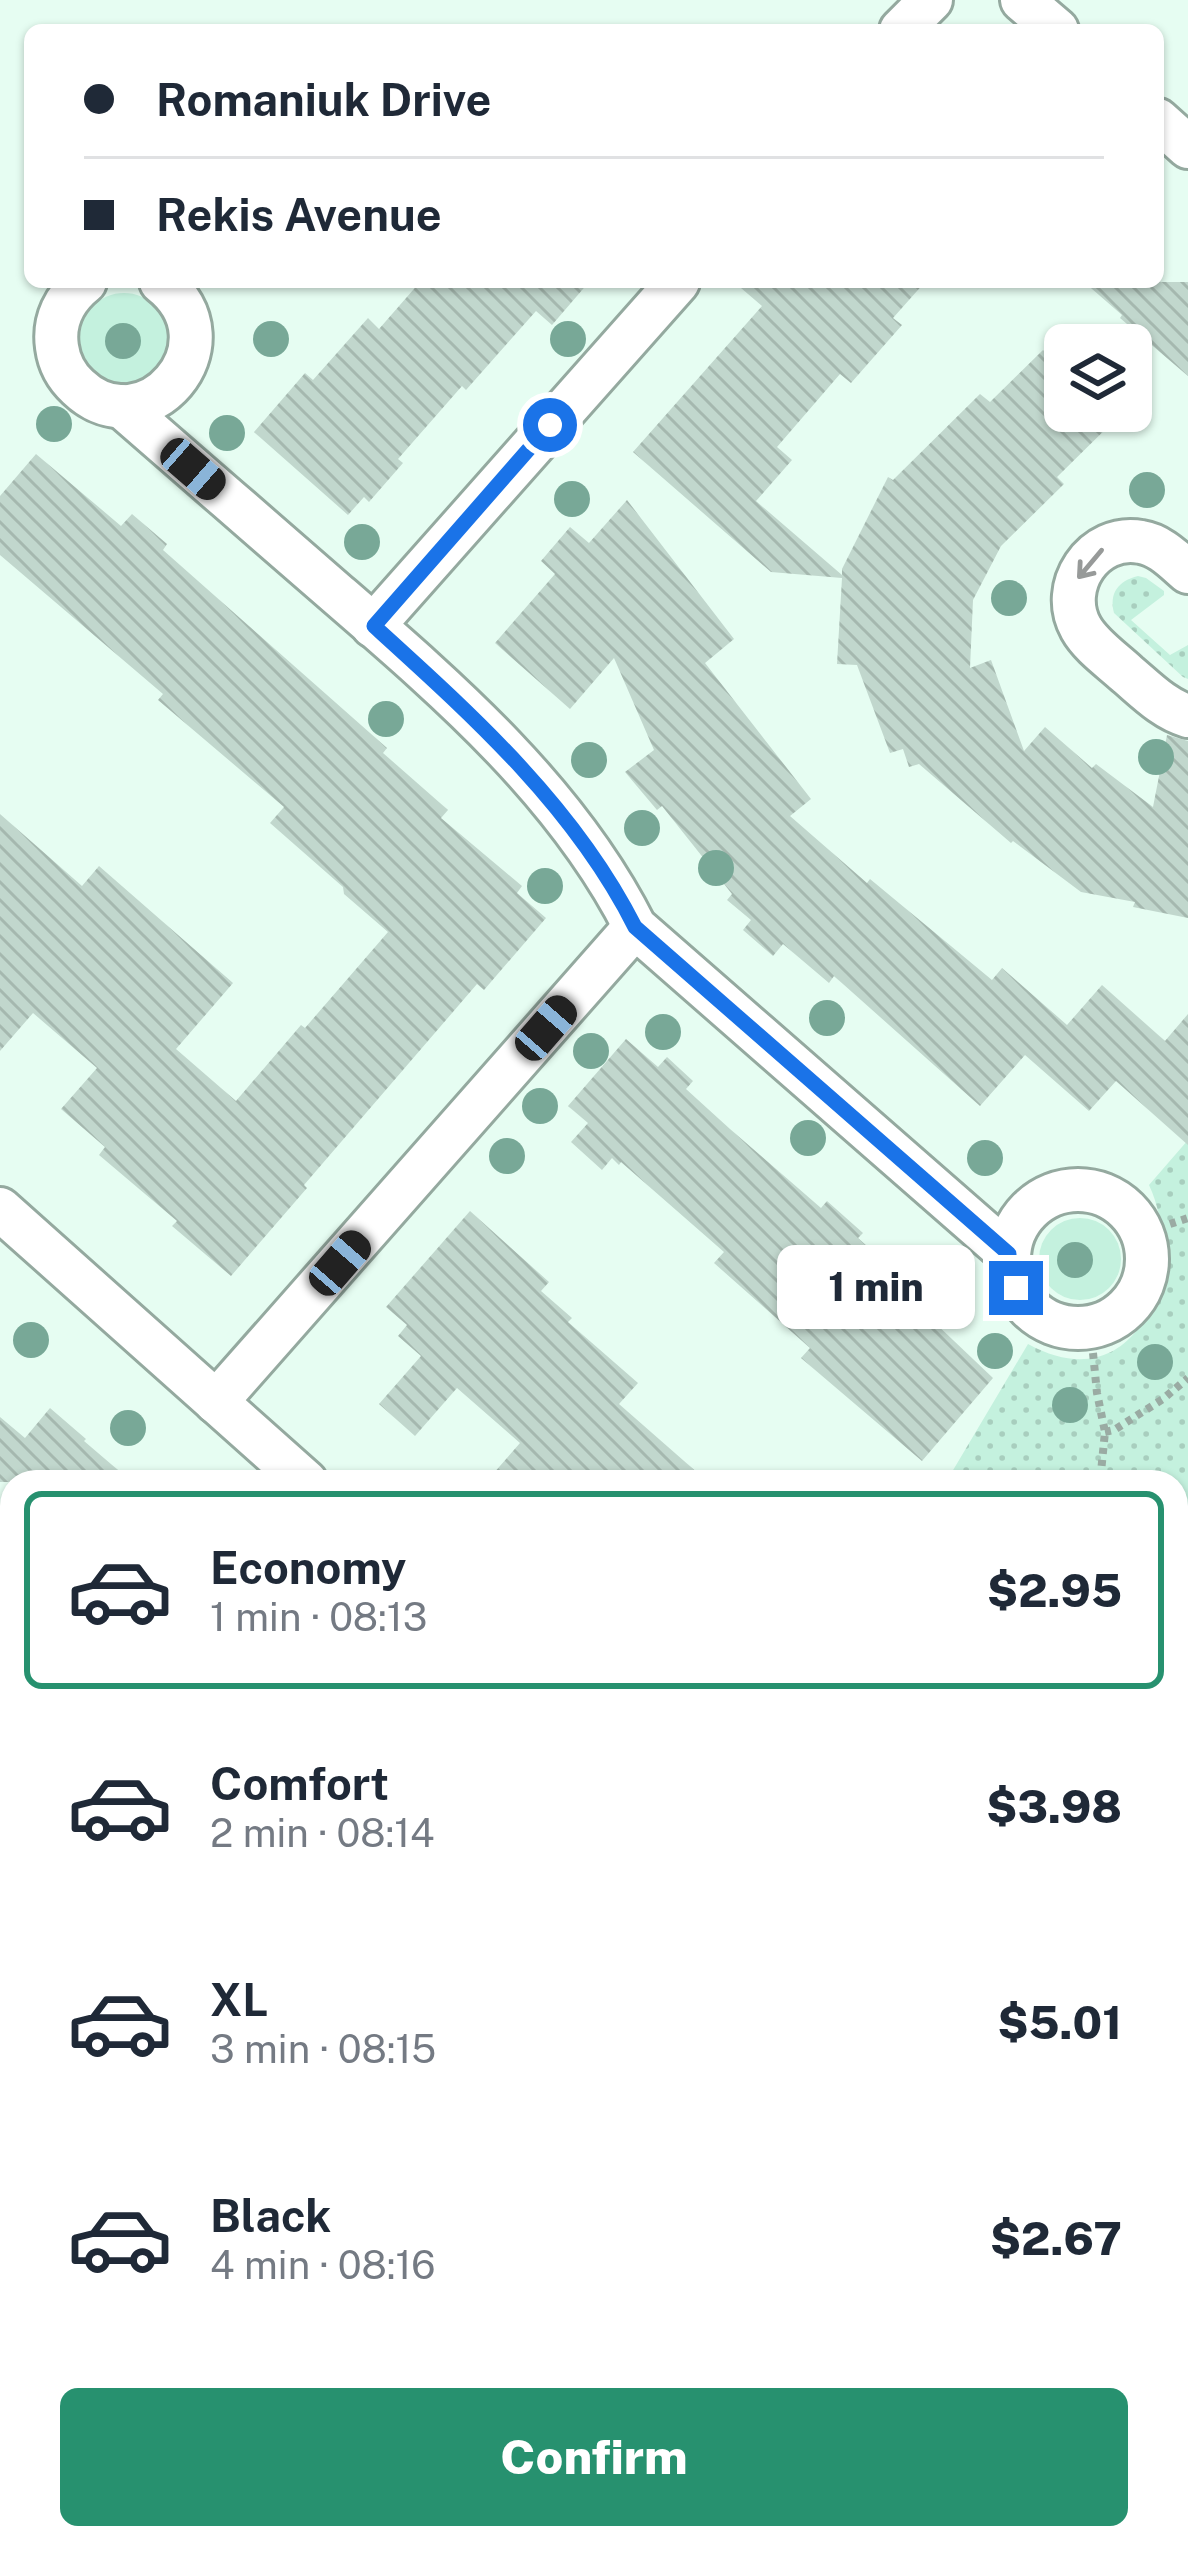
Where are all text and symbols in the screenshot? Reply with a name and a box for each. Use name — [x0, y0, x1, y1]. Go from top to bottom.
text: Romaniuk Drive — [156, 73, 492, 126]
text: Rekis Avenue — [156, 188, 442, 241]
map controls — [1044, 324, 1152, 432]
button: layers — [1044, 324, 1152, 432]
route start — [523, 398, 577, 452]
car — [154, 432, 232, 506]
one-way arrow — [1076, 549, 1104, 579]
car — [509, 989, 583, 1067]
car — [303, 1224, 377, 1302]
callout: 1 min — [776, 1246, 974, 1330]
route end — [989, 1261, 1043, 1315]
text: 1 min — [828, 1264, 924, 1310]
icon: car — [66, 1536, 174, 1644]
text: Economy — [210, 1541, 406, 1594]
text: $2.95 — [987, 1564, 1122, 1617]
text: 1 min · 08:13 — [210, 1594, 427, 1640]
icon: car — [66, 1752, 174, 1860]
text: Comfort — [210, 1757, 389, 1810]
text: $3.98 — [986, 1780, 1122, 1833]
text: 2 min · 08:14 — [210, 1810, 435, 1856]
icon: car — [66, 1968, 174, 2076]
text: XL — [210, 1973, 268, 2026]
text: $5.01 — [997, 1996, 1122, 2049]
text: 3 min · 08:15 — [210, 2026, 436, 2072]
icon: car — [66, 2184, 174, 2292]
text: Black — [210, 2189, 331, 2242]
text: $2.67 — [990, 2212, 1122, 2265]
text: 4 min · 08:16 — [210, 2242, 436, 2288]
button: Confirm — [60, 2388, 1128, 2526]

